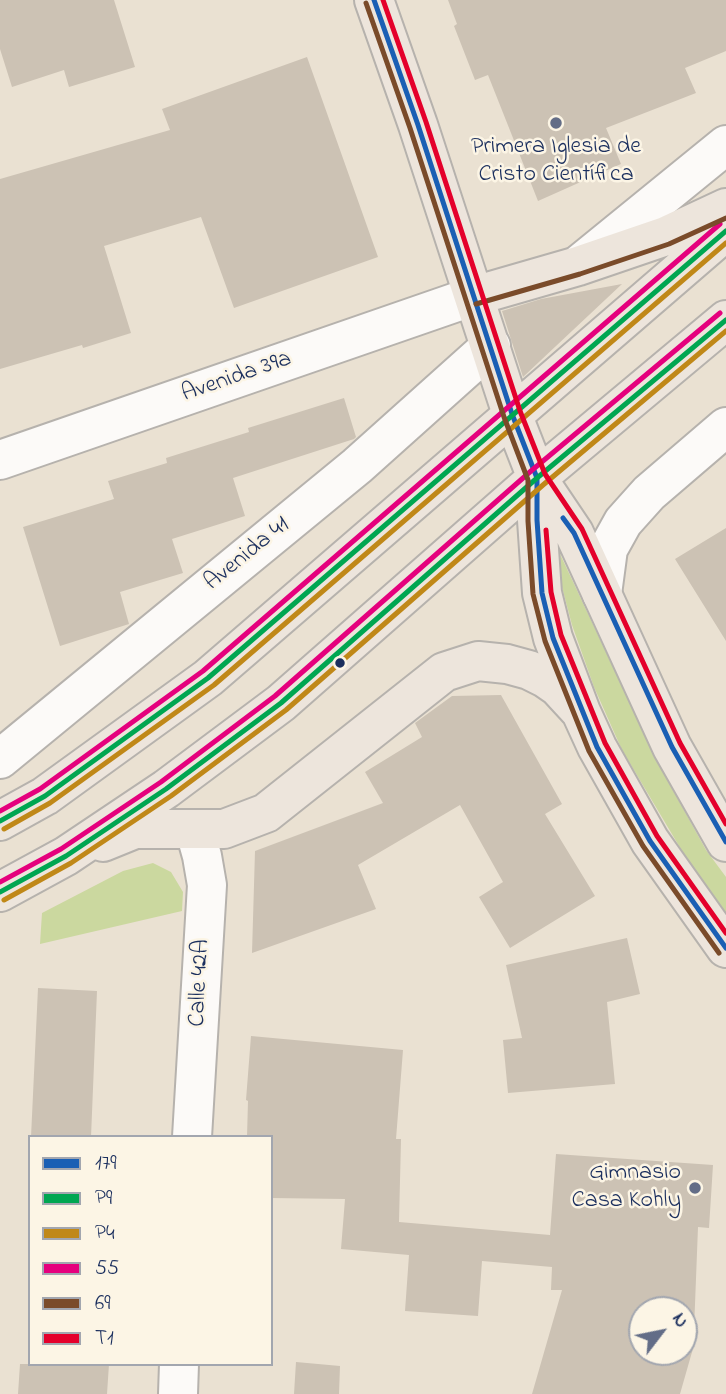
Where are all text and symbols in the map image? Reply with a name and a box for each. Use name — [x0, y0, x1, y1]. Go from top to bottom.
marker: Primera Iglesia de Cristo Científica — [548, 115, 564, 131]
place label: Primera Iglesia de Cristo Científica — [471, 134, 641, 190]
street label: Avenida 39a — [178, 346, 296, 410]
street label: Avenida 41 — [199, 512, 297, 598]
unlabelled marker — [333, 656, 347, 670]
street label: Calle 42A — [184, 939, 218, 1027]
legend — [28, 1135, 273, 1366]
text: 179 — [95, 1149, 117, 1179]
place label: Gimnasio Casa Kohly — [572, 1160, 681, 1216]
marker: Gimnasio Casa Kohly — [687, 1180, 703, 1196]
text: P9 — [95, 1184, 112, 1214]
text: P4 — [95, 1219, 115, 1249]
text: 55 — [95, 1254, 119, 1284]
text: 69 — [95, 1289, 111, 1319]
north arrow — [628, 1296, 698, 1366]
text: N — [665, 1308, 694, 1333]
text: T1 — [95, 1324, 114, 1354]

